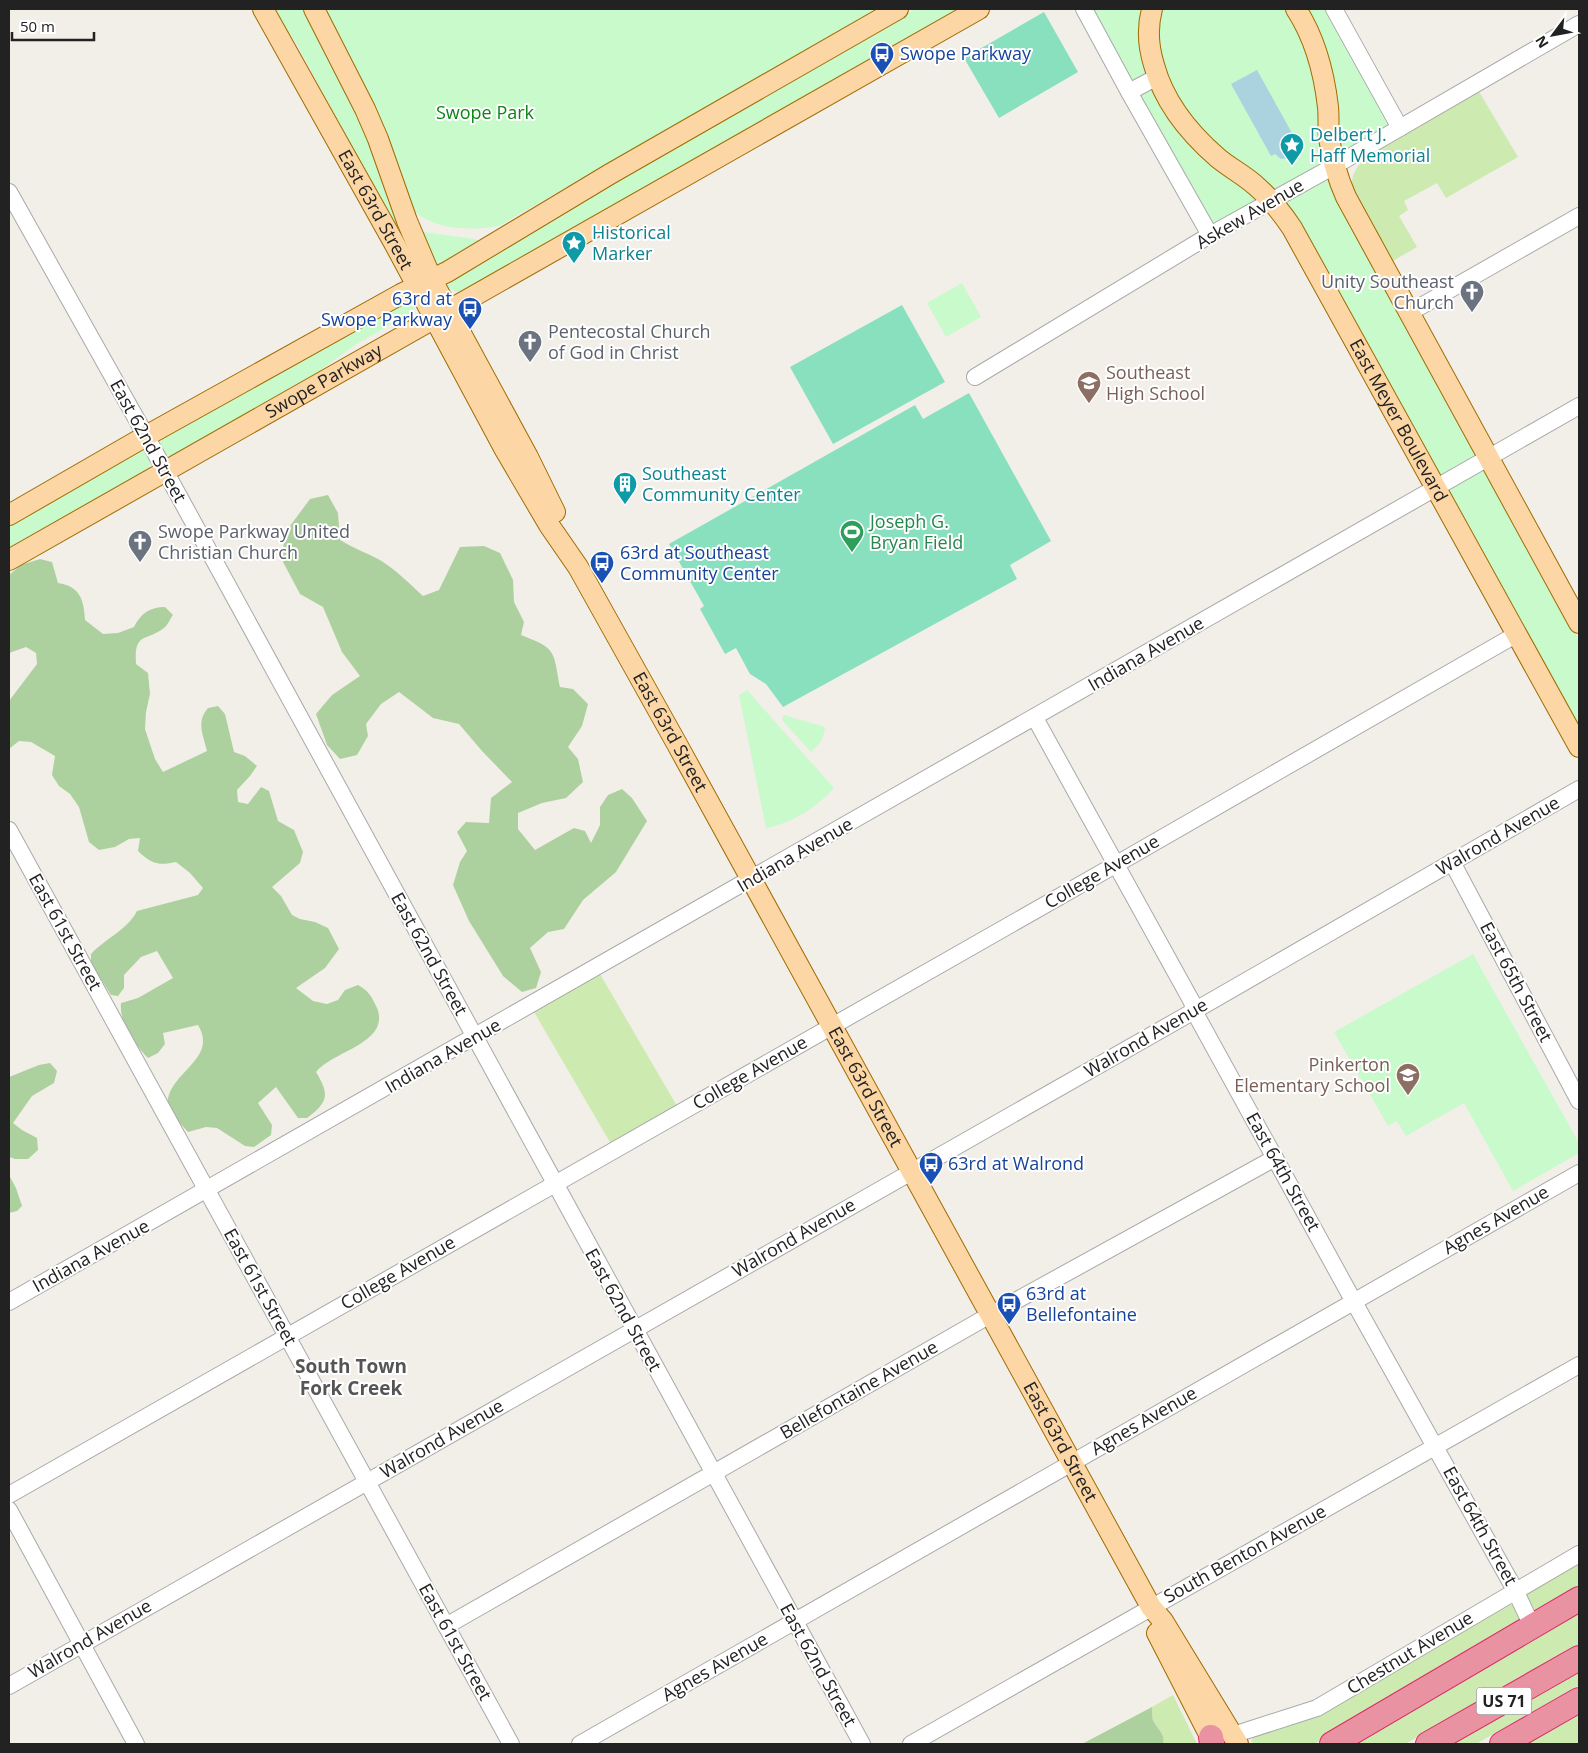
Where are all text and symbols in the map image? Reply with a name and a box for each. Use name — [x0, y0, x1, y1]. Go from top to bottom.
scale bar — [12, 10, 95, 42]
north arrow — [1528, 10, 1578, 60]
text: 50 m — [20, 16, 55, 36]
text: N — [1530, 32, 1553, 52]
bus stop icon: Swope Parkway — [869, 41, 895, 75]
place label: Swope Parkway — [900, 41, 1032, 65]
park label: Swope Park — [436, 100, 535, 124]
place label: Delbert J. Haff Memorial — [1310, 122, 1430, 167]
place icon: Delbert J. Haff Memorial — [1279, 132, 1305, 166]
street label: East 63rd Street — [333, 145, 419, 273]
street label: Askew Avenue — [1191, 173, 1308, 254]
place label: Historical Marker — [592, 220, 671, 265]
place icon: Historical Marker — [561, 230, 587, 264]
place label: Unity Southeast Church — [1321, 269, 1454, 314]
church icon: Unity Southeast Church — [1459, 279, 1485, 313]
place label: 63rd at Swope Parkway — [321, 286, 453, 331]
bus stop icon: 63rd at Swope Parkway — [457, 296, 483, 330]
place label: Pentecostal Church of God in Christ — [548, 319, 711, 364]
church icon: Pentecostal Church of God in Christ — [517, 329, 543, 363]
street label: East Meyer Boulevard — [1345, 334, 1454, 506]
street label: Swope Parkway — [260, 337, 387, 423]
place label: Southeast High School — [1106, 360, 1205, 405]
school or university icon: Southeast High School — [1076, 370, 1102, 404]
street label: East 62nd Street — [105, 375, 193, 506]
place label: Southeast Community Center — [642, 461, 801, 506]
building icon: Southeast Community Center — [612, 471, 638, 505]
place label: Joseph G. Bryan Field — [868, 509, 963, 554]
place label: Swope Parkway United Christian Church — [158, 519, 350, 564]
sports icon: Joseph G. Bryan Field — [839, 519, 865, 553]
church icon: Swope Parkway United Christian Church — [127, 529, 153, 563]
place label: 63rd at Southeast Community Center — [620, 540, 779, 585]
bus stop icon: 63rd at Southeast Community Center — [589, 550, 615, 584]
street label: Indiana Avenue — [1083, 610, 1208, 696]
street label: East 63rd Street — [628, 667, 714, 796]
street label: Walrond Avenue — [1431, 790, 1564, 880]
street label: Indiana Avenue — [732, 811, 857, 897]
street label: College Avenue — [1040, 829, 1163, 914]
street label: East 61st Street — [24, 869, 108, 994]
street label: East 62nd Street — [386, 888, 474, 1019]
street label: East 65th Street — [1475, 917, 1559, 1046]
street label: Walrond Avenue — [1079, 992, 1212, 1082]
street label: Indiana Avenue — [380, 1012, 505, 1098]
street label: East 63rd Street — [823, 1022, 909, 1151]
street label: College Avenue — [688, 1030, 811, 1115]
place label: Pinkerton Elementary School — [1234, 1052, 1390, 1097]
school or university icon: Pinkerton Elementary School — [1395, 1062, 1421, 1096]
street label: East 64th Street — [1241, 1108, 1327, 1235]
bus stop icon: 63rd at Walrond — [918, 1151, 944, 1185]
place label: 63rd at Walrond — [948, 1151, 1084, 1175]
street label: Agnes Avenue — [1438, 1179, 1553, 1259]
street label: Walrond Avenue — [727, 1192, 860, 1282]
street label: Indiana Avenue — [28, 1213, 153, 1297]
street label: East 61st Street — [219, 1224, 303, 1349]
street label: College Avenue — [336, 1230, 459, 1315]
street label: East 62nd Street — [580, 1244, 668, 1375]
place label: 63rd at Bellefontaine — [1026, 1281, 1137, 1326]
bus stop icon: 63rd at Bellefontaine — [996, 1291, 1022, 1325]
street label: Bellefontaine Avenue — [775, 1334, 942, 1444]
district label: South Town Fork Creek — [295, 1353, 407, 1401]
street label: East 63rd Street — [1018, 1377, 1104, 1506]
street label: Agnes Avenue — [1086, 1380, 1201, 1460]
street label: Walrond Avenue — [375, 1393, 508, 1483]
street label: East 64th Street — [1438, 1462, 1524, 1589]
street label: South Benton Avenue — [1159, 1498, 1330, 1608]
street label: East 61st Street — [414, 1579, 498, 1704]
street label: Walrond Avenue — [23, 1593, 156, 1683]
street label: East 62nd Street — [775, 1599, 863, 1730]
street label: Chestnut Avenue — [1342, 1605, 1477, 1699]
street label: Agnes Avenue — [657, 1626, 772, 1706]
road number: US 71 — [1476, 1688, 1532, 1714]

